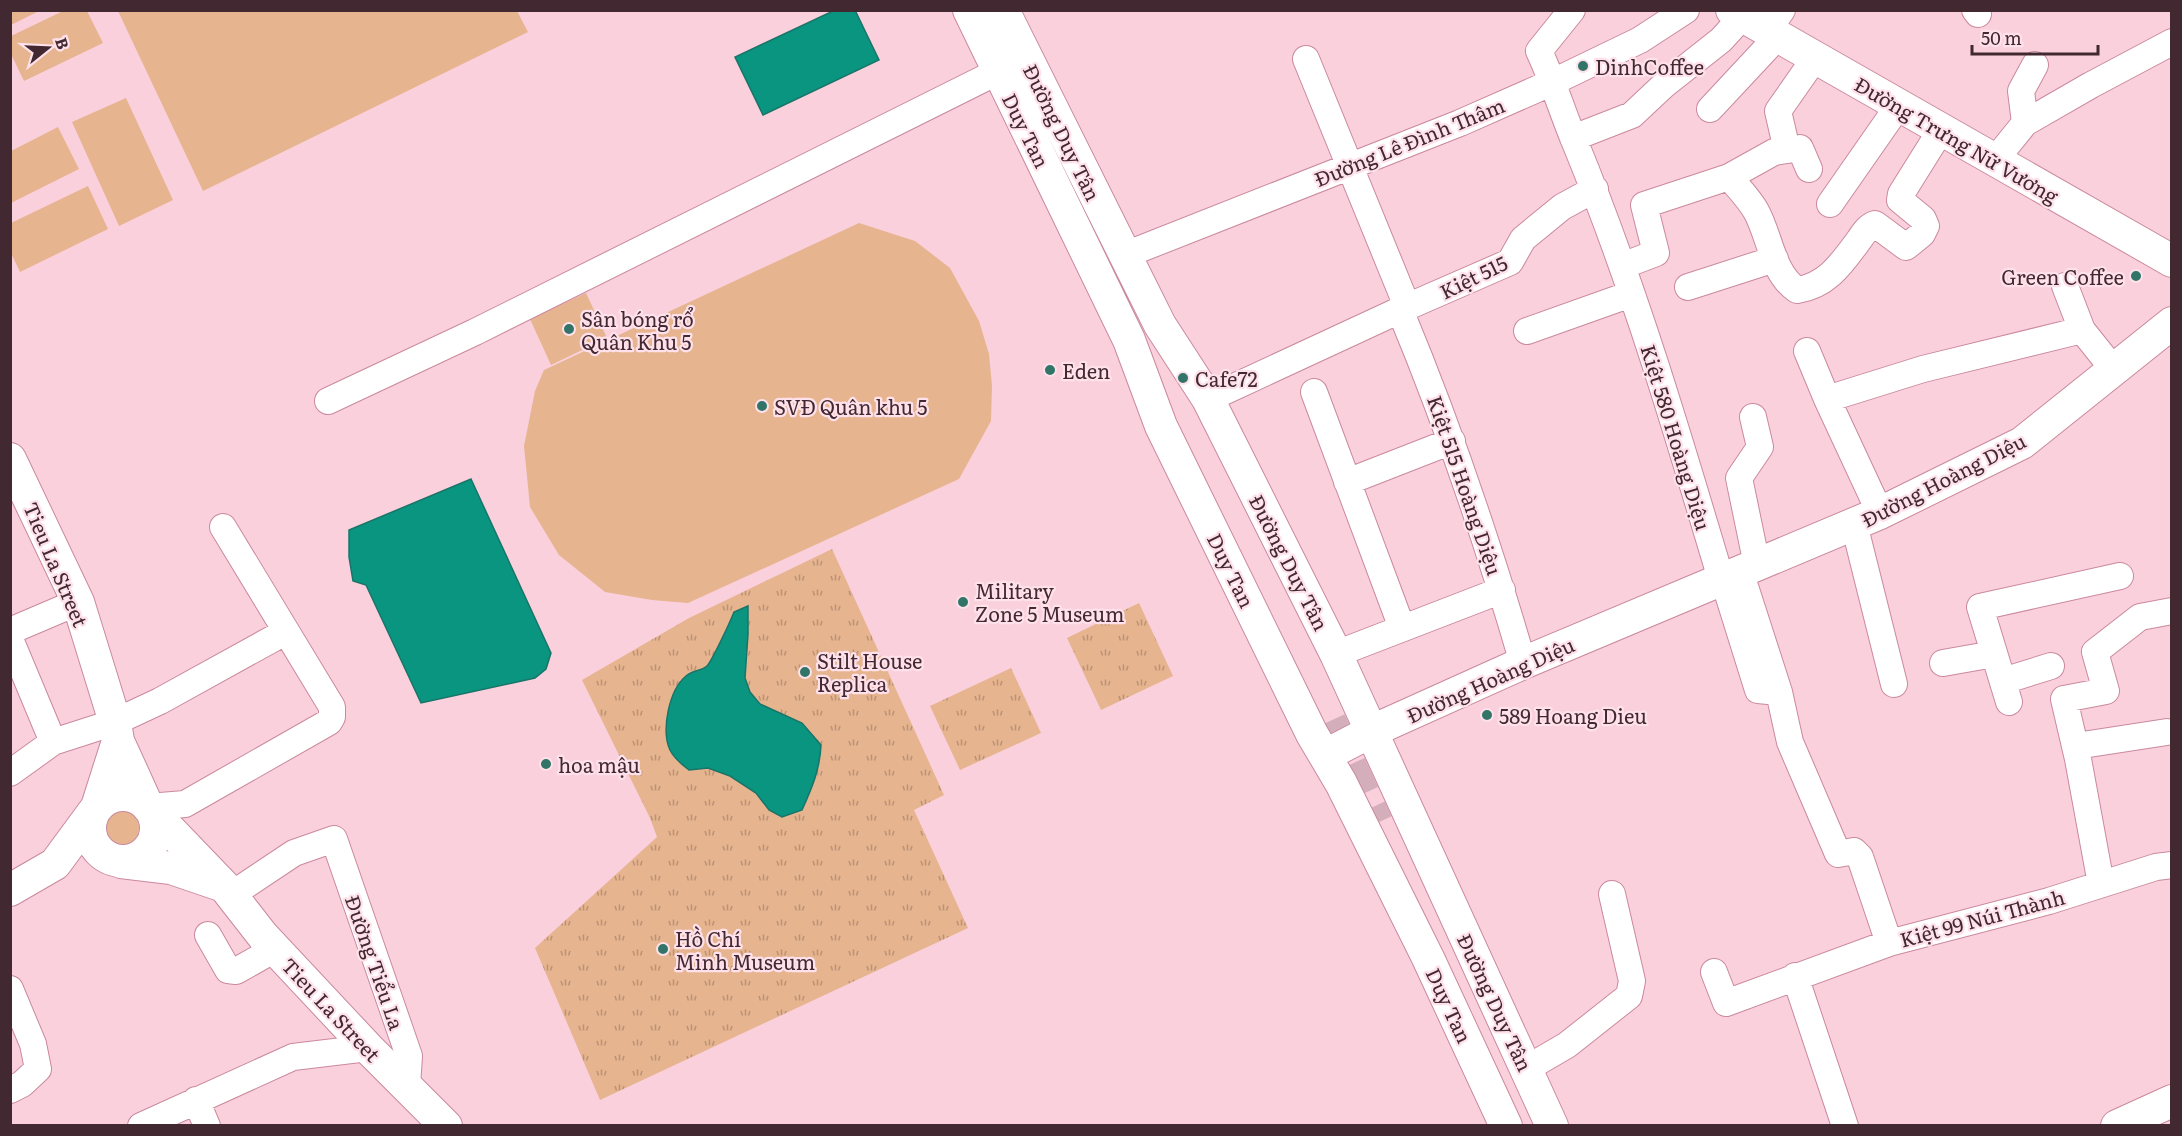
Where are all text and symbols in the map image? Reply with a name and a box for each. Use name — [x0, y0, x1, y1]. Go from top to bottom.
north arrow — [18, 18, 78, 78]
scale bar — [1972, 18, 2098, 56]
text: 50 m — [1981, 24, 2022, 51]
text: B — [50, 34, 76, 52]
place label: DinhCoffee — [1595, 51, 1704, 81]
street label: Đường Duy Tân — [1017, 58, 1109, 206]
marker: DinhCoffee — [1576, 59, 1590, 73]
street label: Đường Trưng Nữ Vương — [1849, 68, 2065, 210]
street label: Duy Tan — [996, 87, 1058, 173]
street label: Đường Lê Đình Thâm — [1309, 89, 1509, 193]
street label: Kiệt 515 — [1434, 247, 1512, 305]
place label: Green Coffee — [2001, 261, 2124, 291]
marker: Green Coffee — [2129, 269, 2143, 283]
place label: Sân bóng rổ Quân Khu 5 — [581, 303, 694, 356]
marker: Sân bóng rổ Quân Khu 5 — [562, 322, 576, 336]
street label: Kiệt 580 Hoàng Diệu — [1634, 340, 1720, 534]
place label: Eden — [1062, 355, 1110, 385]
marker: Eden — [1043, 363, 1057, 377]
place label: Cafe72 — [1195, 363, 1258, 393]
marker: Cafe72 — [1176, 371, 1190, 385]
place label: SVĐ Quân khu 5 — [774, 391, 927, 421]
street label: Kiệt 515 Hoàng Diệu — [1421, 391, 1511, 579]
marker: SVĐ Quân khu 5 — [755, 399, 769, 413]
street label: Đường Hoàng Diệu — [1855, 424, 2031, 533]
street label: Đường Duy Tân — [1243, 489, 1337, 635]
street label: Tieu La Street — [17, 497, 97, 631]
street label: Duy Tan — [1201, 527, 1263, 613]
place label: Military Zone 5 Museum — [975, 575, 1124, 628]
marker: Military Zone 5 Museum — [956, 595, 970, 609]
street label: Đường Hoàng Diệu — [1401, 628, 1579, 730]
place label: Stilt House Replica — [817, 645, 922, 698]
marker: Stilt House Replica — [798, 665, 812, 679]
place label: 589 Hoang Dieu — [1499, 700, 1647, 730]
marker: 589 Hoang Dieu — [1480, 708, 1494, 722]
place label: hoa mậu — [558, 749, 640, 779]
marker: hoa mậu — [539, 757, 553, 771]
street label: Kiệt 99 Núi Thành — [1896, 881, 2068, 953]
street label: Đường Tiểu La — [339, 891, 413, 1034]
place label: Hồ Chí Minh Museum — [675, 923, 815, 976]
street label: Đường Duy Tân — [1451, 928, 1541, 1076]
marker: Hồ Chí Minh Museum — [656, 942, 670, 956]
street label: Tieu La Street — [276, 950, 388, 1068]
street label: Duy Tan — [1419, 962, 1481, 1048]

